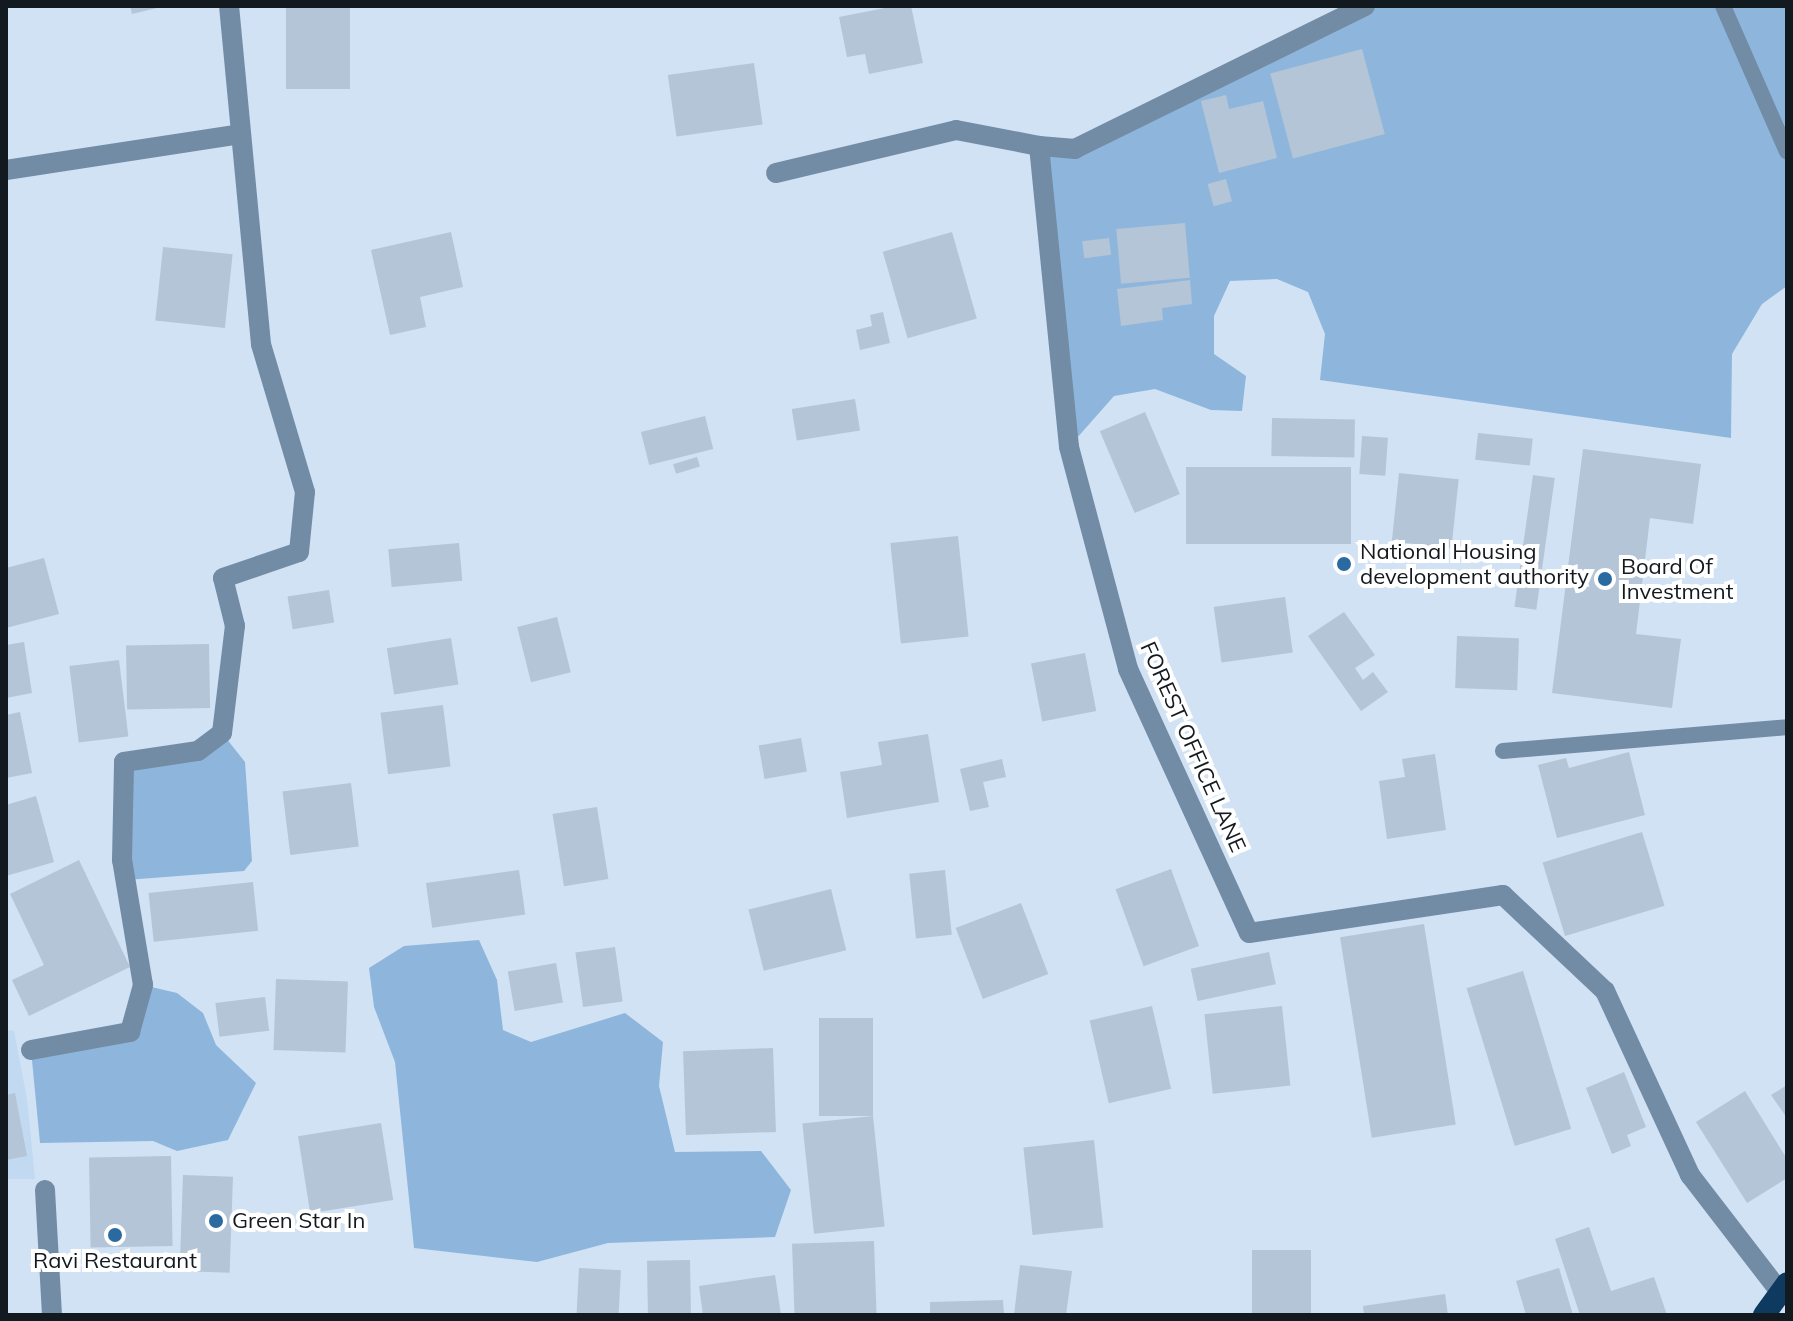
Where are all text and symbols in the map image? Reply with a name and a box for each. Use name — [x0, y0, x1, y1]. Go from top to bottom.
place label: National Housing development authority — [1360, 538, 1589, 590]
place label: Board Of Investment — [1621, 553, 1733, 604]
marker: National Housing development authority — [1335, 555, 1353, 573]
marker: Board Of Investment — [1596, 570, 1614, 588]
street label: FOREST OFFICE LANE — [1135, 638, 1251, 856]
place label: Green Star In — [232, 1208, 365, 1234]
marker: Green Star In — [207, 1212, 225, 1230]
marker: Ravi Restaurant — [106, 1226, 124, 1244]
place label: Ravi Restaurant — [33, 1248, 197, 1274]

